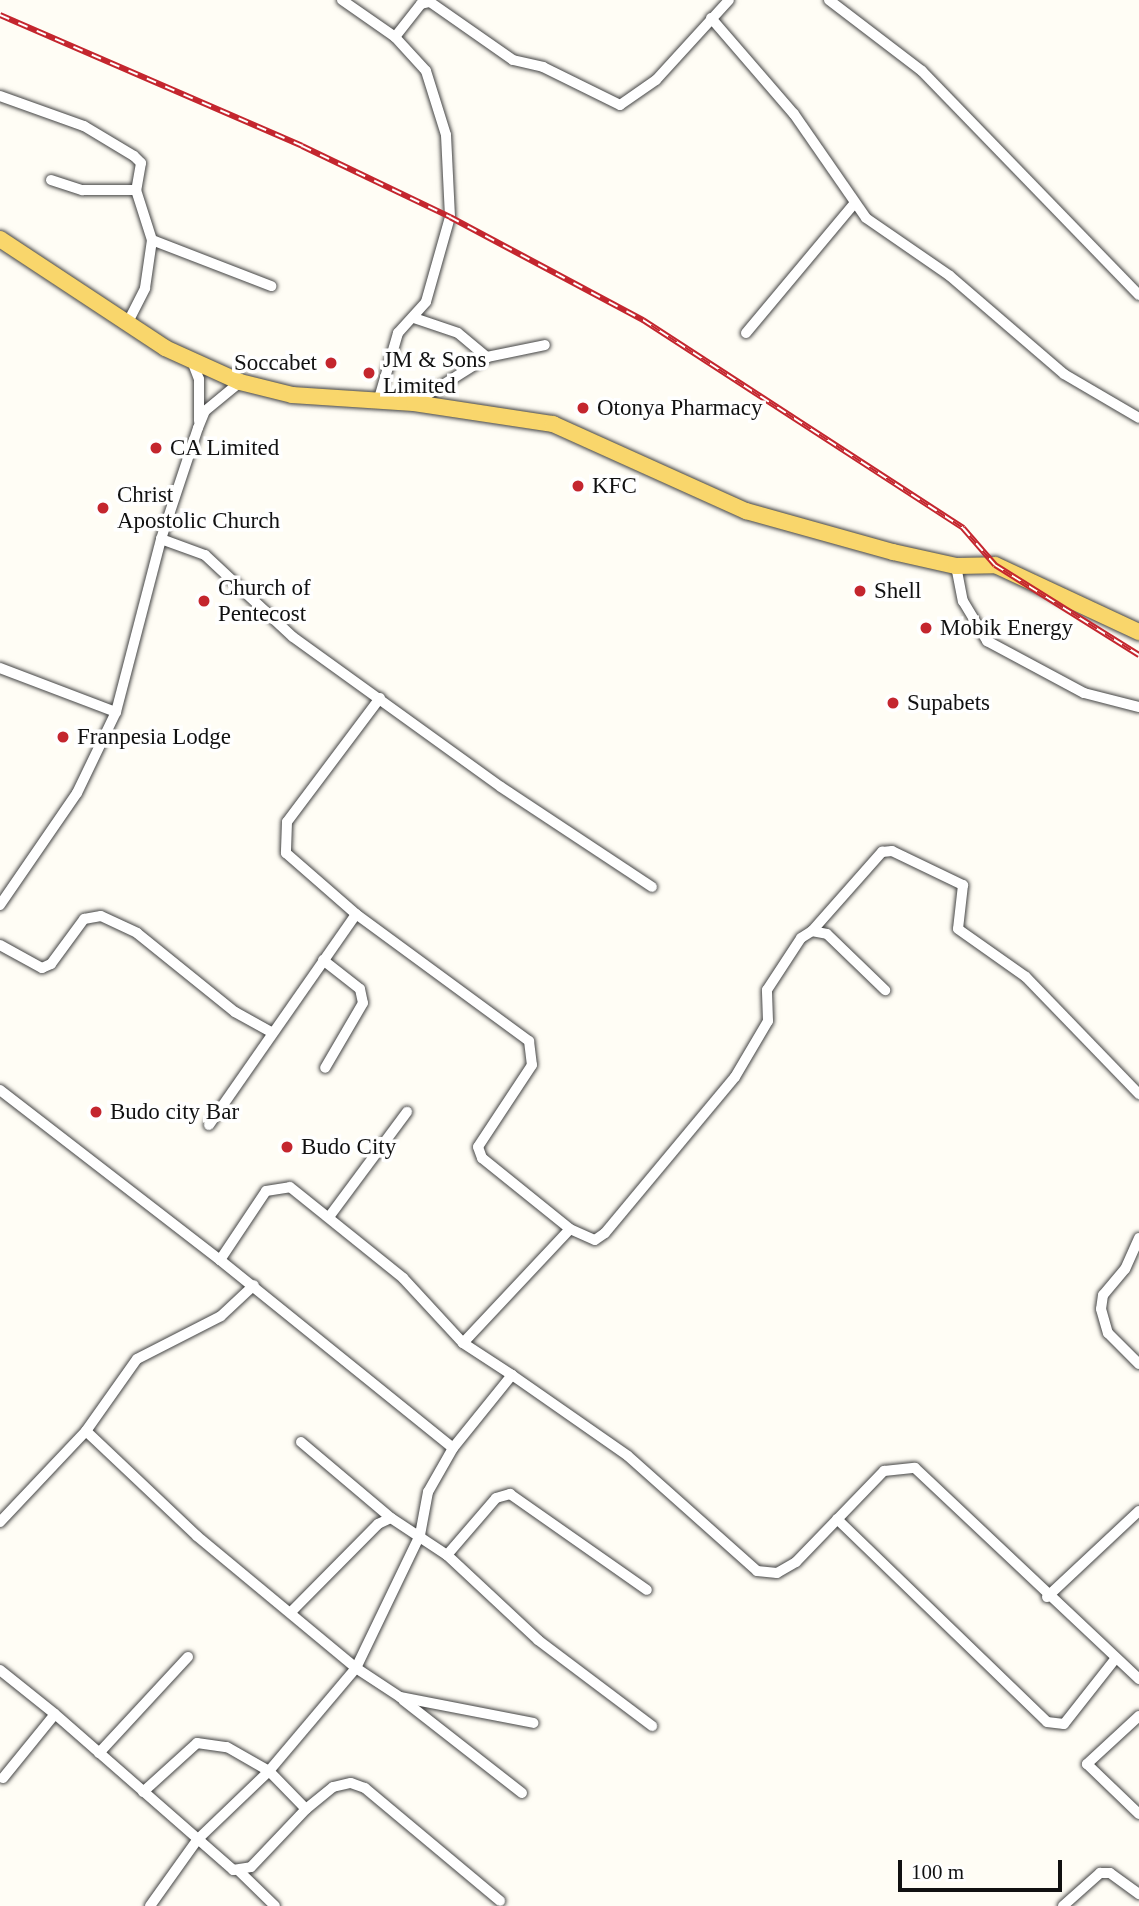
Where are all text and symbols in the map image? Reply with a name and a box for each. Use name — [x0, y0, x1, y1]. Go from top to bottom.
place label: JM & Sons Limited — [383, 346, 487, 400]
place label: Soccabet — [234, 349, 317, 377]
marker: Soccabet — [323, 355, 339, 371]
marker: JM & Sons Limited — [361, 365, 377, 381]
place label: Otonya Pharmacy — [597, 394, 762, 422]
marker: Otonya Pharmacy — [575, 400, 591, 416]
place label: CA Limited — [170, 434, 281, 462]
marker: CA Limited — [148, 440, 164, 456]
place label: KFC — [592, 472, 637, 500]
marker: KFC — [570, 478, 586, 494]
place label: Christ Apostolic Church — [117, 481, 280, 535]
marker: Christ Apostolic Church — [95, 500, 111, 516]
place label: Church of Pentecost — [218, 574, 311, 628]
place label: Shell — [874, 577, 921, 605]
marker: Shell — [852, 583, 868, 599]
marker: Church of Pentecost — [196, 593, 212, 609]
place label: Mobik Energy — [940, 614, 1073, 642]
marker: Mobik Energy — [918, 620, 934, 636]
place label: Supabets — [907, 689, 990, 717]
marker: Supabets — [885, 695, 901, 711]
place label: Franpesia Lodge — [77, 723, 231, 751]
marker: Franpesia Lodge — [55, 729, 71, 745]
place label: Budo city Bar — [110, 1098, 239, 1126]
marker: Budo city Bar — [88, 1104, 104, 1120]
place label: Budo City — [301, 1133, 396, 1161]
marker: Budo City — [279, 1139, 295, 1155]
scale bar — [901, 1846, 1066, 1890]
text: 100 m — [911, 1860, 964, 1884]

